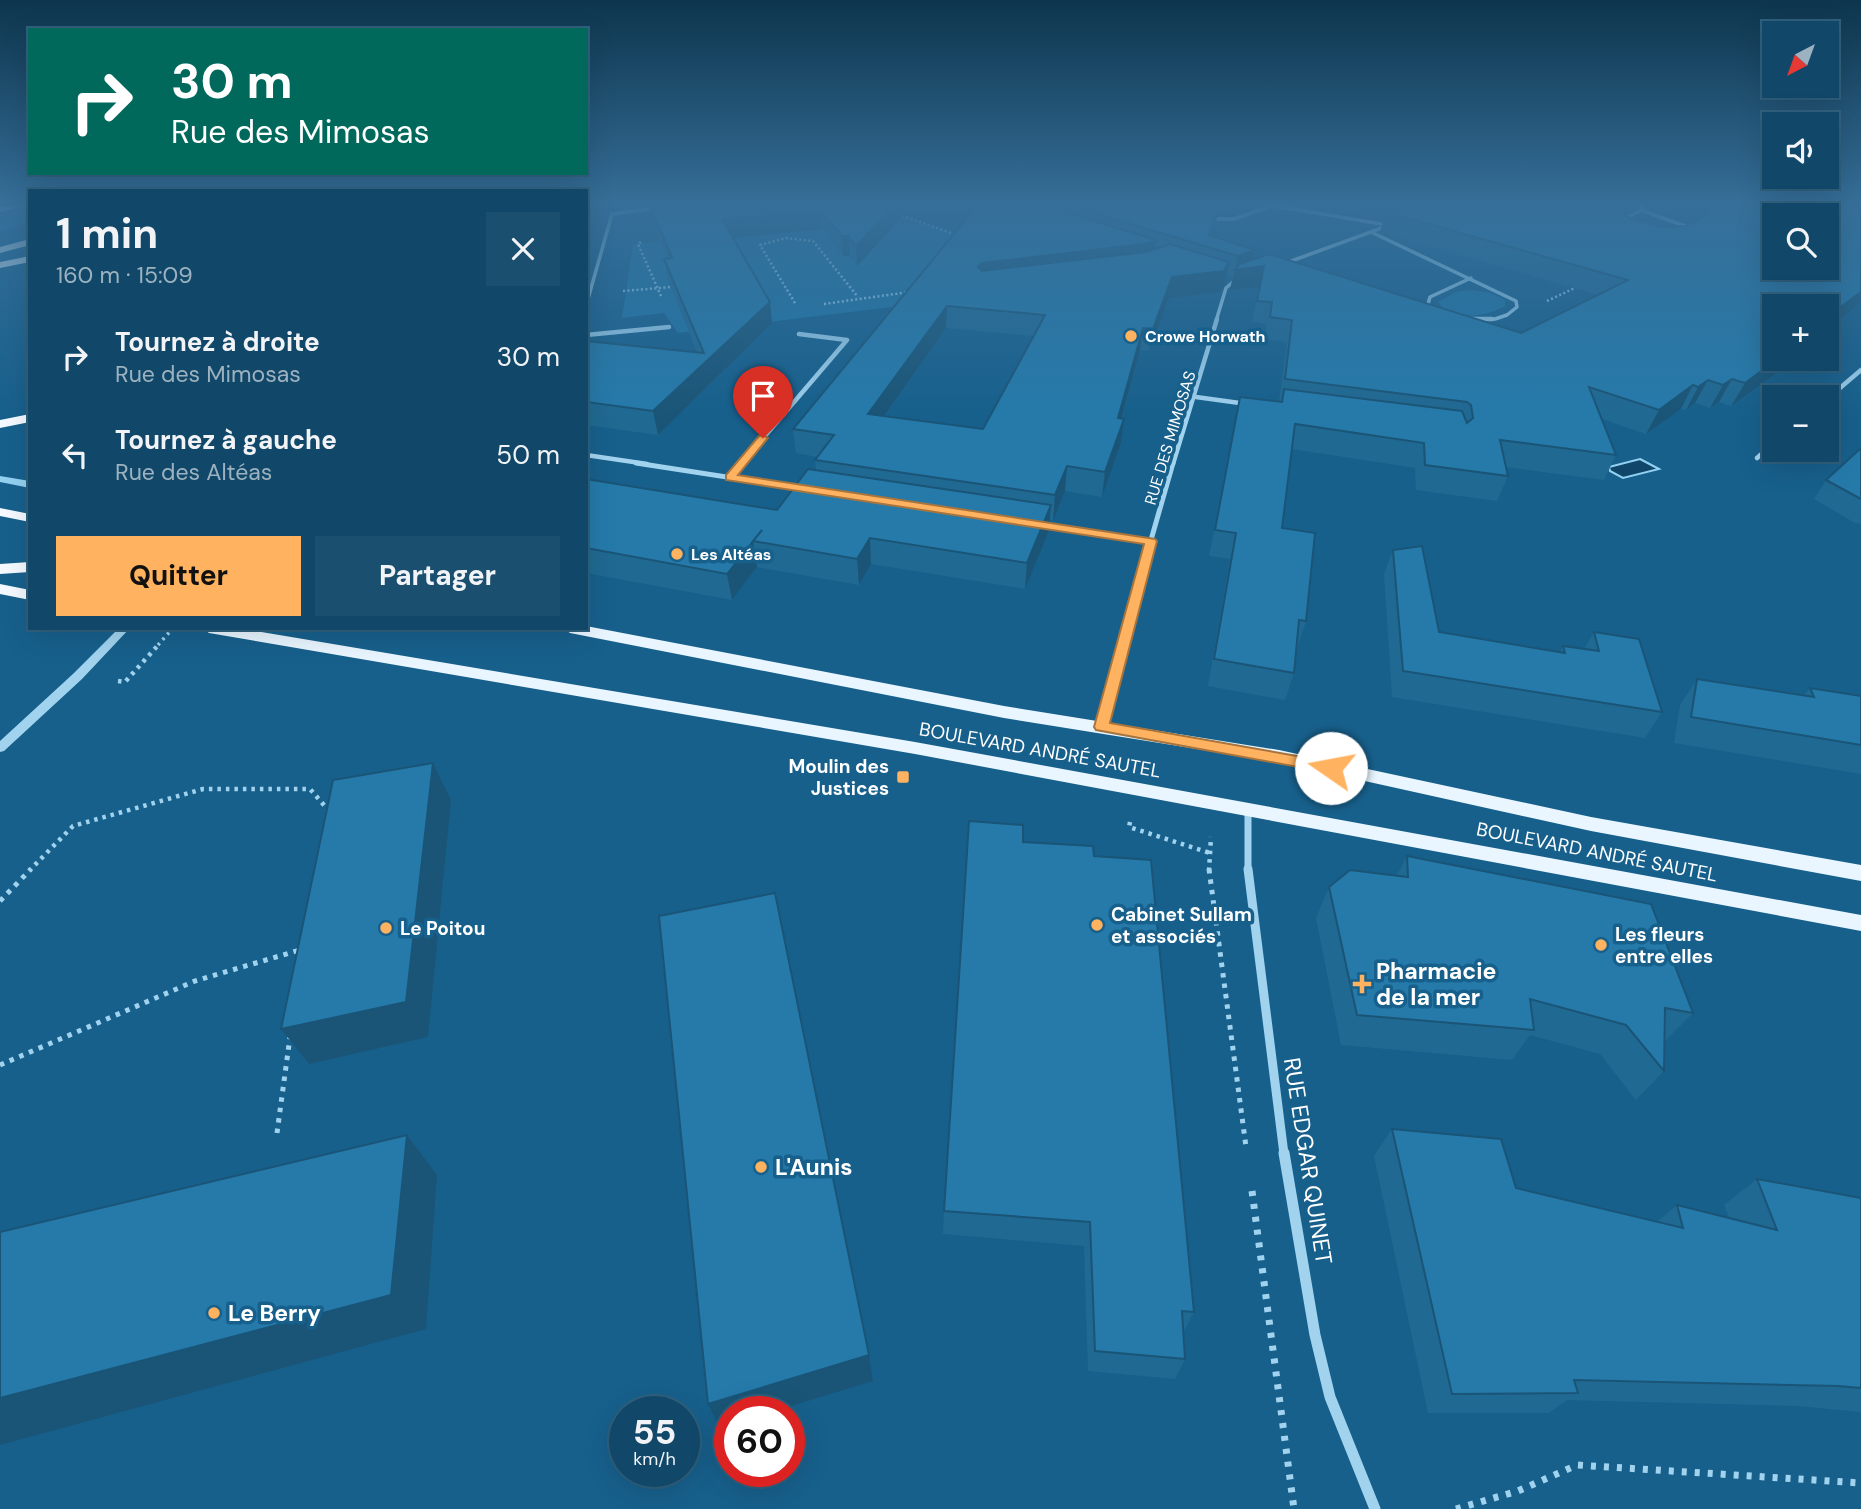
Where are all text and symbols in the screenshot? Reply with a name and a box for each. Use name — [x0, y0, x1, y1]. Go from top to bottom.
north arrow — [1762, 21, 1839, 98]
map controls — [1762, 21, 1839, 462]
text: 30 m — [171, 49, 293, 113]
icon: right — [56, 56, 147, 147]
text: Rue des Mimosas — [171, 111, 429, 153]
button: sound — [1762, 112, 1839, 189]
button: search — [1762, 203, 1839, 280]
text: 1 min — [56, 206, 158, 261]
button: close — [486, 212, 560, 286]
text: 160 m · 15:09 — [56, 260, 193, 290]
button: + — [1762, 294, 1839, 371]
text: Tournez à droite — [115, 325, 320, 359]
place label: Crowe Horwath — [1145, 326, 1265, 347]
marker: Crowe Horwath — [1123, 328, 1139, 344]
icon: right — [56, 338, 94, 376]
text: 30 m — [497, 340, 560, 374]
text: Rue des Mimosas — [115, 359, 301, 389]
pin — [733, 366, 793, 438]
street label: RUE DES MIMOSAS — [1140, 368, 1200, 508]
icon: arrive — [744, 377, 782, 415]
button: − — [1762, 385, 1839, 462]
text: Tournez à gauche — [115, 423, 337, 457]
icon: left — [56, 436, 94, 474]
text: 50 m — [496, 438, 560, 472]
text: Rue des Altéas — [115, 457, 272, 487]
button: Quitter — [56, 536, 301, 616]
button: Partager — [315, 536, 560, 616]
place label: Les Altéas — [691, 544, 771, 565]
marker: Les Altéas — [669, 546, 685, 562]
street label: BOULEVARD ANDRÉ SAUTEL — [917, 716, 1163, 784]
position arrow — [1294, 731, 1368, 805]
place label: Moulin des Justices — [788, 754, 889, 801]
marker: Moulin des Justices — [895, 769, 911, 785]
street label: BOULEVARD ANDRÉ SAUTEL — [1474, 816, 1720, 888]
place label: Cabinet Sullam et associés — [1111, 902, 1252, 949]
place label: Le Poitou — [400, 916, 485, 941]
marker: Cabinet Sullam et associés — [1089, 917, 1105, 933]
marker: Le Poitou — [378, 920, 394, 936]
place label: Les fleurs entre elles — [1615, 922, 1713, 969]
marker: Les fleurs entre elles — [1593, 937, 1609, 953]
place label: Pharmacie de la mer — [1376, 956, 1496, 1012]
marker: Pharmacie de la mer — [1354, 976, 1370, 992]
street label: RUE EDGAR QUINET — [1277, 1055, 1339, 1267]
place label: L'Aunis — [775, 1152, 852, 1182]
marker: L'Aunis — [753, 1159, 769, 1175]
place label: Le Berry — [228, 1298, 321, 1328]
marker: Le Berry — [206, 1305, 222, 1321]
speed limit sign: 60 — [714, 1396, 805, 1487]
text: 55 — [633, 1409, 676, 1455]
text: km/h — [633, 1447, 676, 1471]

